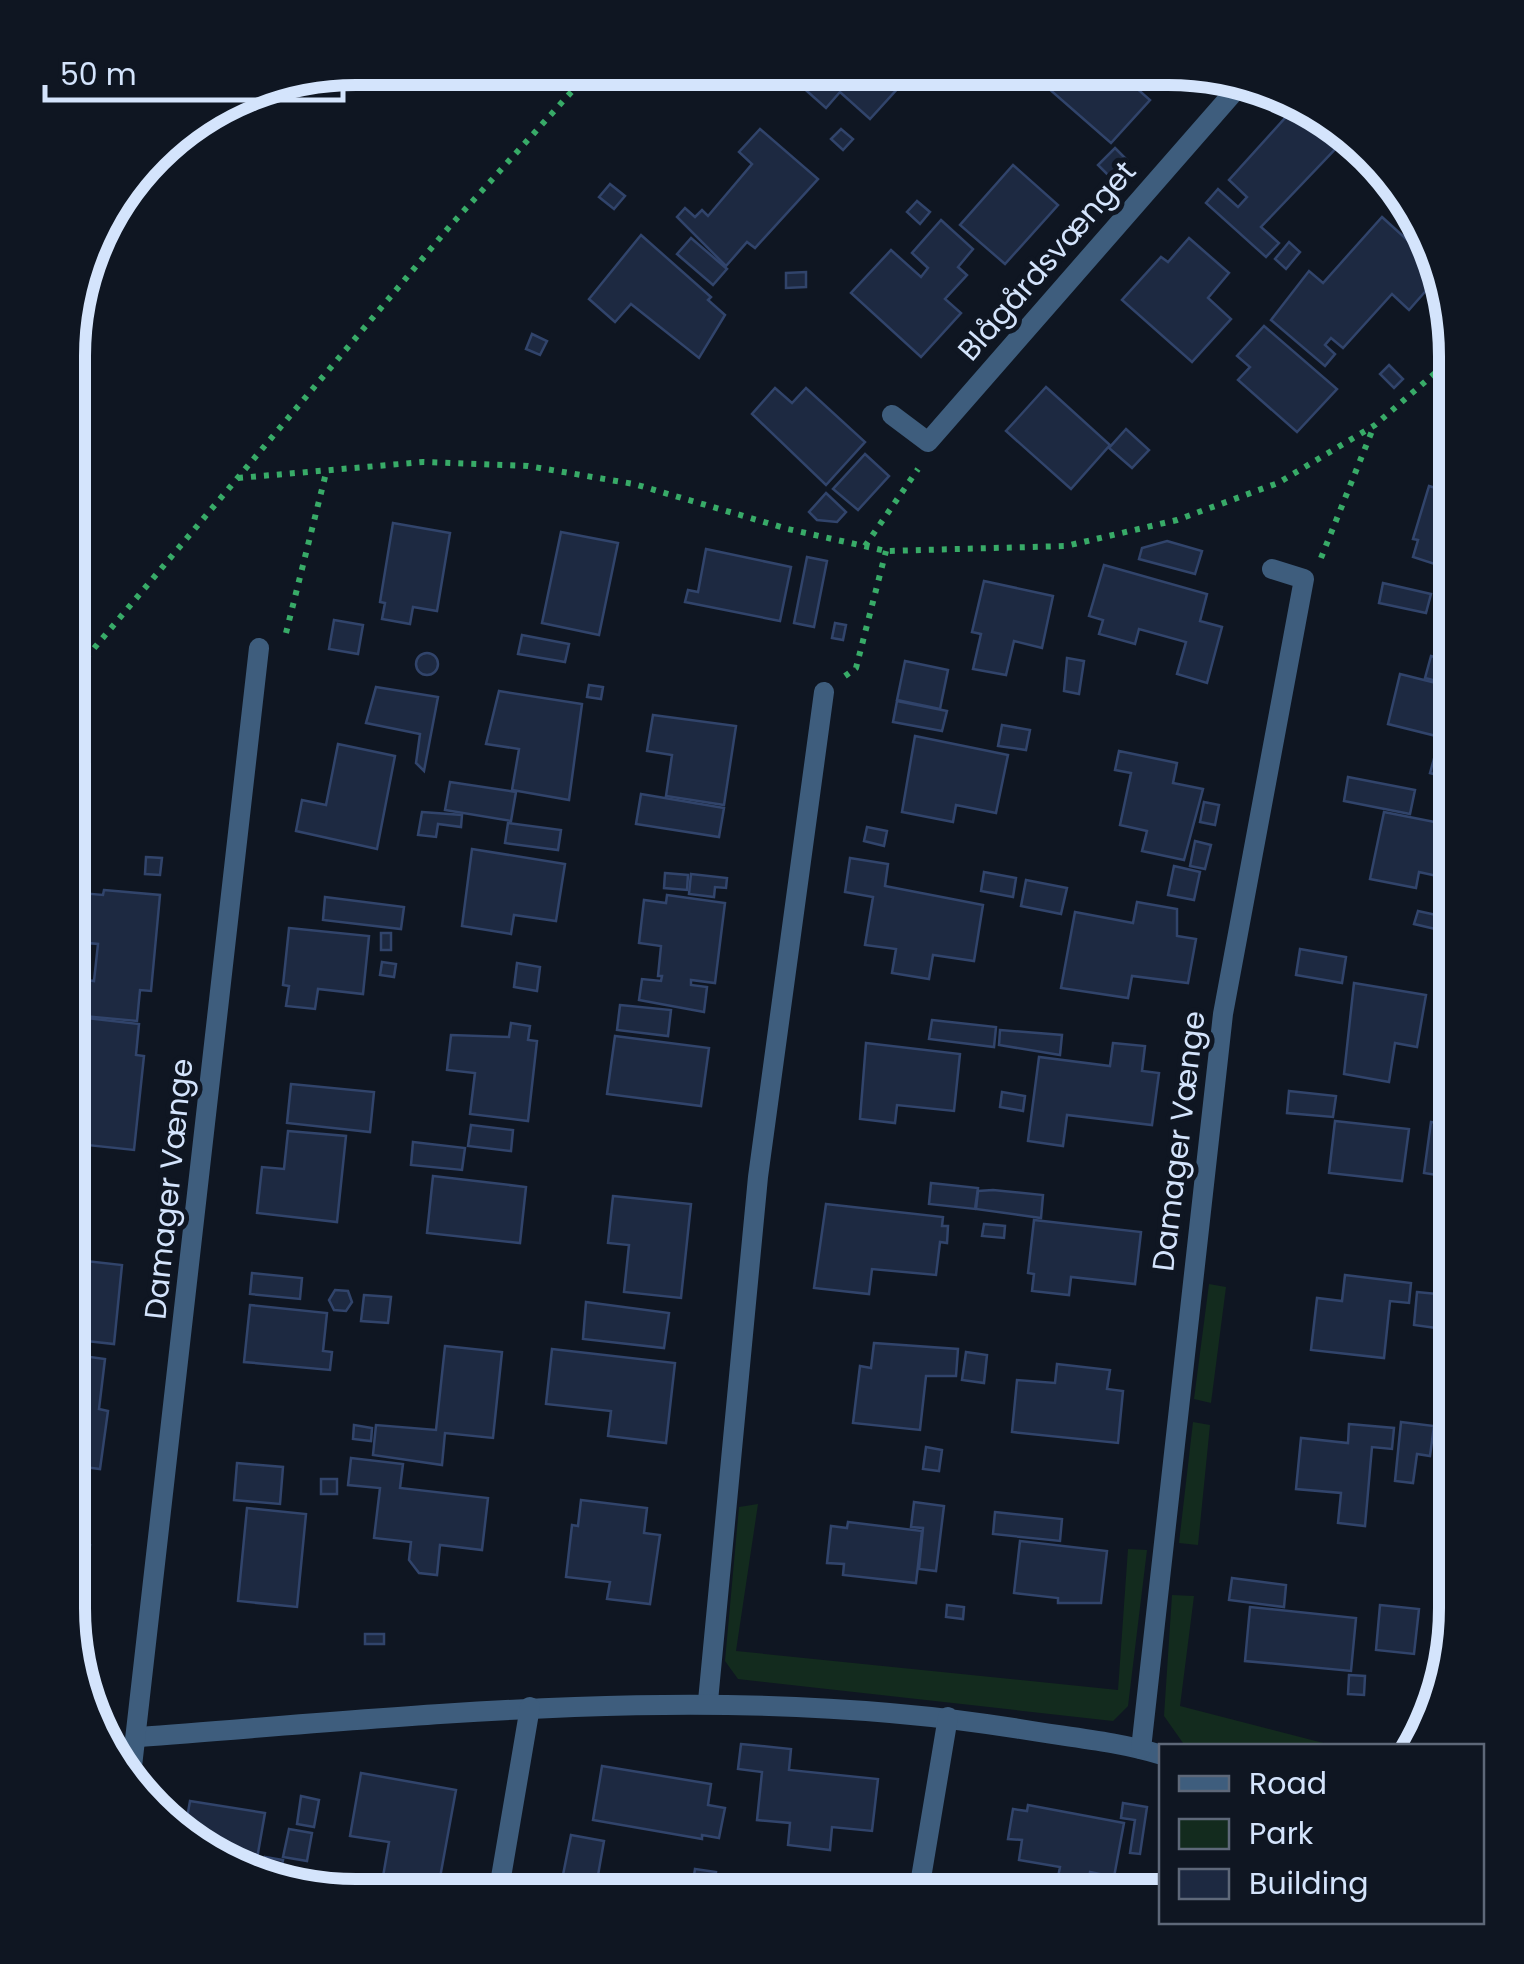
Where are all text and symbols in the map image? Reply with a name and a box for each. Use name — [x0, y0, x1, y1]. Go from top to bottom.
scale bar — [45, 40, 342, 102]
text: 50 m — [60, 53, 137, 96]
street label: Blågårdsvænget — [948, 151, 1146, 370]
street label: Damager Vænge — [1141, 1008, 1216, 1274]
street label: Damager Vænge — [133, 1056, 204, 1321]
legend — [1159, 1744, 1484, 1924]
text: Road — [1249, 1762, 1327, 1805]
text: Park — [1249, 1812, 1314, 1855]
text: Building — [1249, 1862, 1369, 1905]

